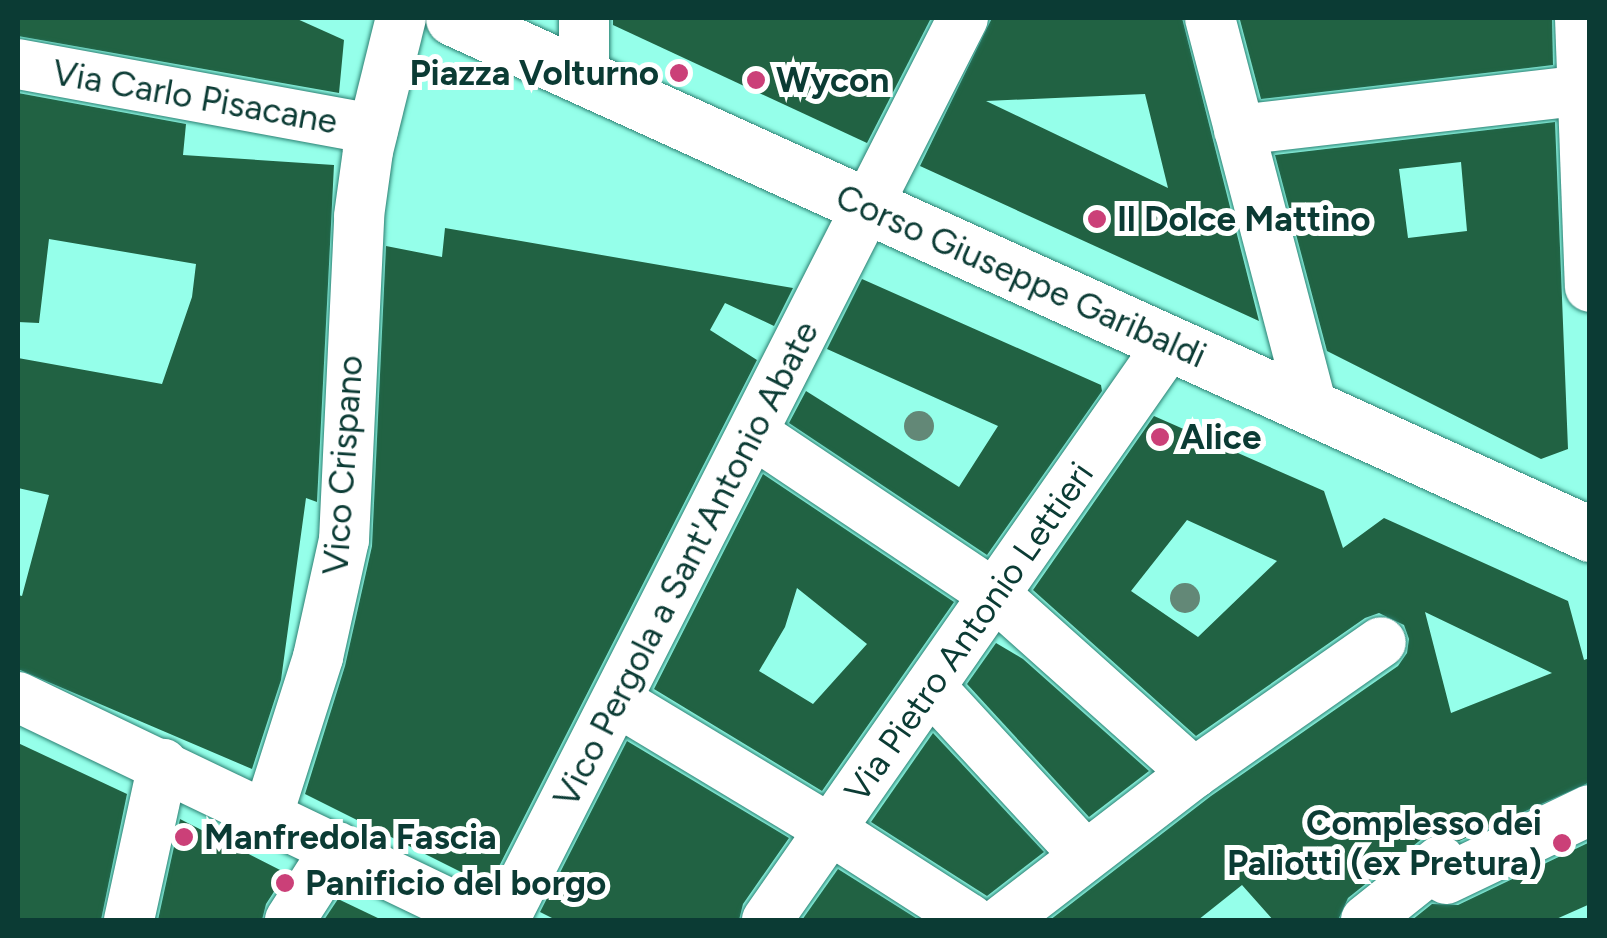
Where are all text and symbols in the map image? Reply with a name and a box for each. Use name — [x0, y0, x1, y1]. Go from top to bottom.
street label: Via Carlo Pisacane — [49, 51, 341, 143]
place label: Piazza Volturno — [409, 52, 659, 94]
place label: Wycon — [776, 59, 889, 101]
marker: Piazza Volturno — [668, 62, 690, 84]
marker: Wycon — [745, 69, 767, 91]
street label: Corso Giuseppe Garibaldi — [830, 175, 1212, 377]
place label: Il Dolce Mattino — [1117, 198, 1371, 240]
marker: Il Dolce Mattino — [1086, 208, 1108, 230]
street label: Vico Pergola a Sant'Antonio Abate — [545, 314, 827, 814]
street label: Vico Crispano — [314, 354, 372, 576]
place label: Alice — [1180, 416, 1261, 458]
marker: Alice — [1149, 426, 1171, 448]
street label: Via Pietro Antonio Lettieri — [836, 454, 1102, 810]
place label: Complesso dei Paliotti (ex Pretura) — [1227, 802, 1542, 884]
place label: Manfredola Fascia — [204, 816, 497, 858]
marker: Manfredola Fascia — [173, 826, 195, 848]
marker: Complesso dei Paliotti (ex Pretura) — [1551, 832, 1573, 854]
place label: Panificio del borgo — [305, 862, 606, 904]
marker: Panificio del borgo — [274, 872, 296, 894]

